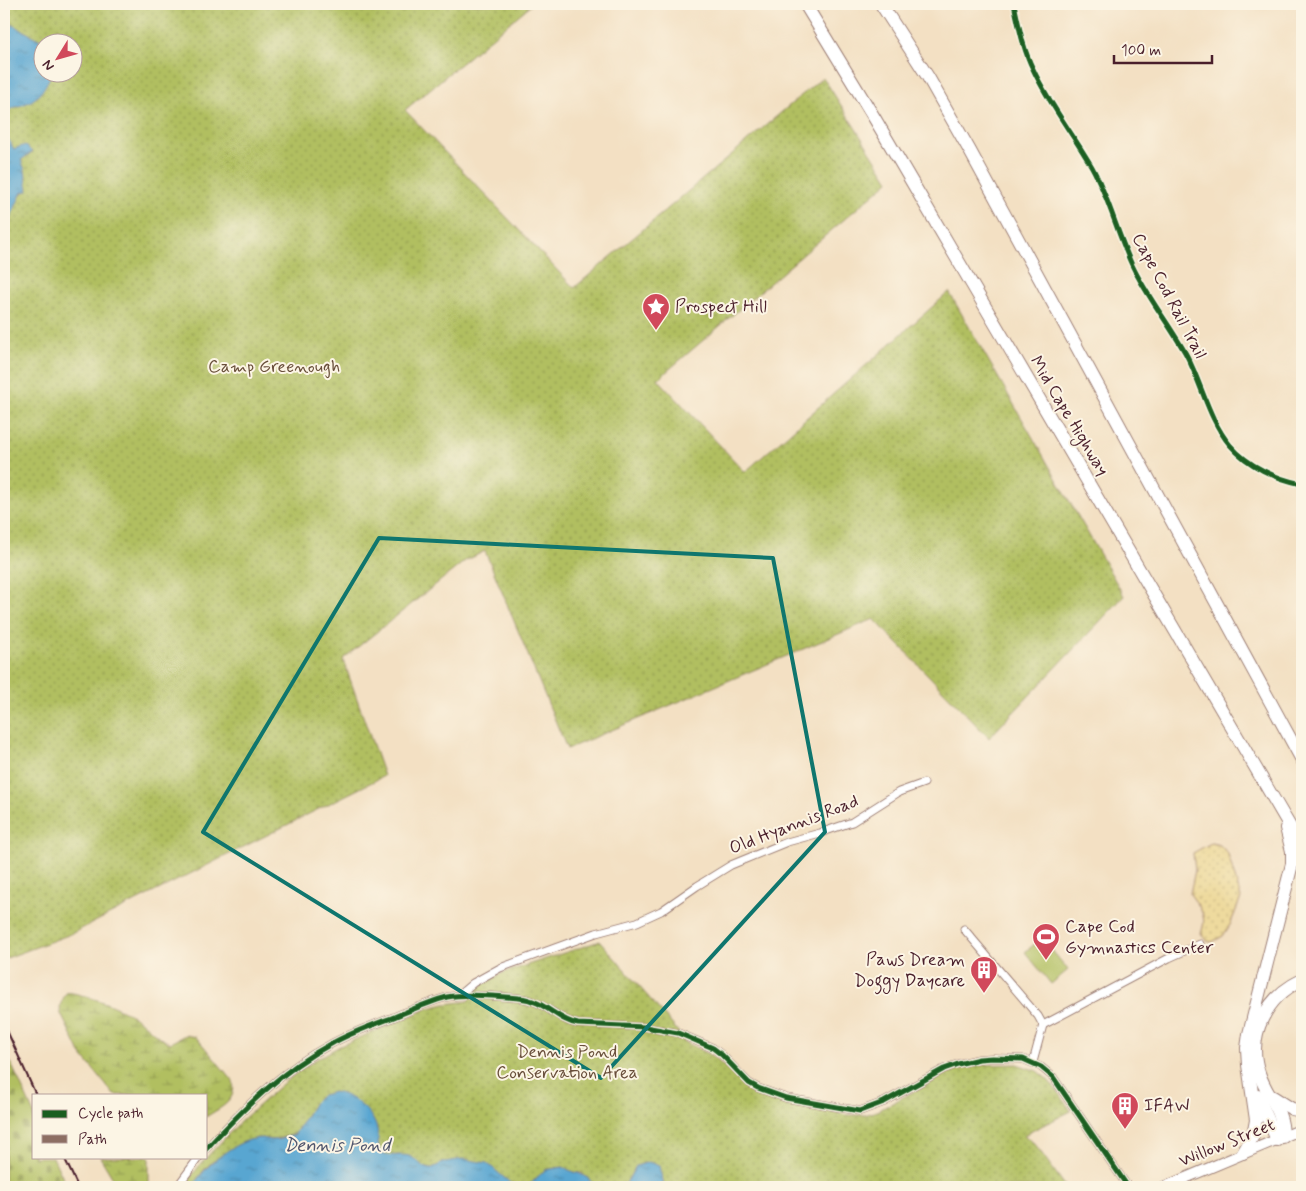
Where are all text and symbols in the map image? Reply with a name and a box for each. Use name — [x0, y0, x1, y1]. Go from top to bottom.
north arrow — [32, 32, 82, 82]
scale bar — [1114, 32, 1211, 64]
text: 100 m — [1121, 41, 1161, 61]
text: N — [38, 56, 58, 74]
street label: Cape Cod Rail Trail — [1126, 229, 1212, 363]
place icon: Prospect Hill — [641, 292, 671, 331]
place label: Prospect Hill — [675, 295, 767, 319]
street label: Mid Cape Highway — [1023, 352, 1114, 481]
park label: Camp Greenough — [208, 355, 340, 379]
street label: Old Hyannis Road — [726, 789, 862, 861]
place label: Cape Cod Gymnastics Center — [1065, 915, 1214, 960]
sports icon: Cape Cod Gymnastics Center — [1031, 922, 1061, 961]
place label: Paws Dream Doggy Daycare — [854, 948, 965, 995]
building icon: Paws Dream Doggy Daycare — [969, 955, 999, 994]
park label: Dennis Pond Conservation Area — [496, 1040, 638, 1085]
building icon: IFAW — [1110, 1091, 1140, 1130]
legend — [32, 1094, 208, 1158]
place label: IFAW — [1144, 1094, 1189, 1118]
text: Cycle path — [78, 1104, 143, 1124]
street label: Willow Street — [1175, 1113, 1279, 1173]
text: Path — [78, 1130, 107, 1150]
water label: Dennis Pond — [284, 1133, 392, 1158]

